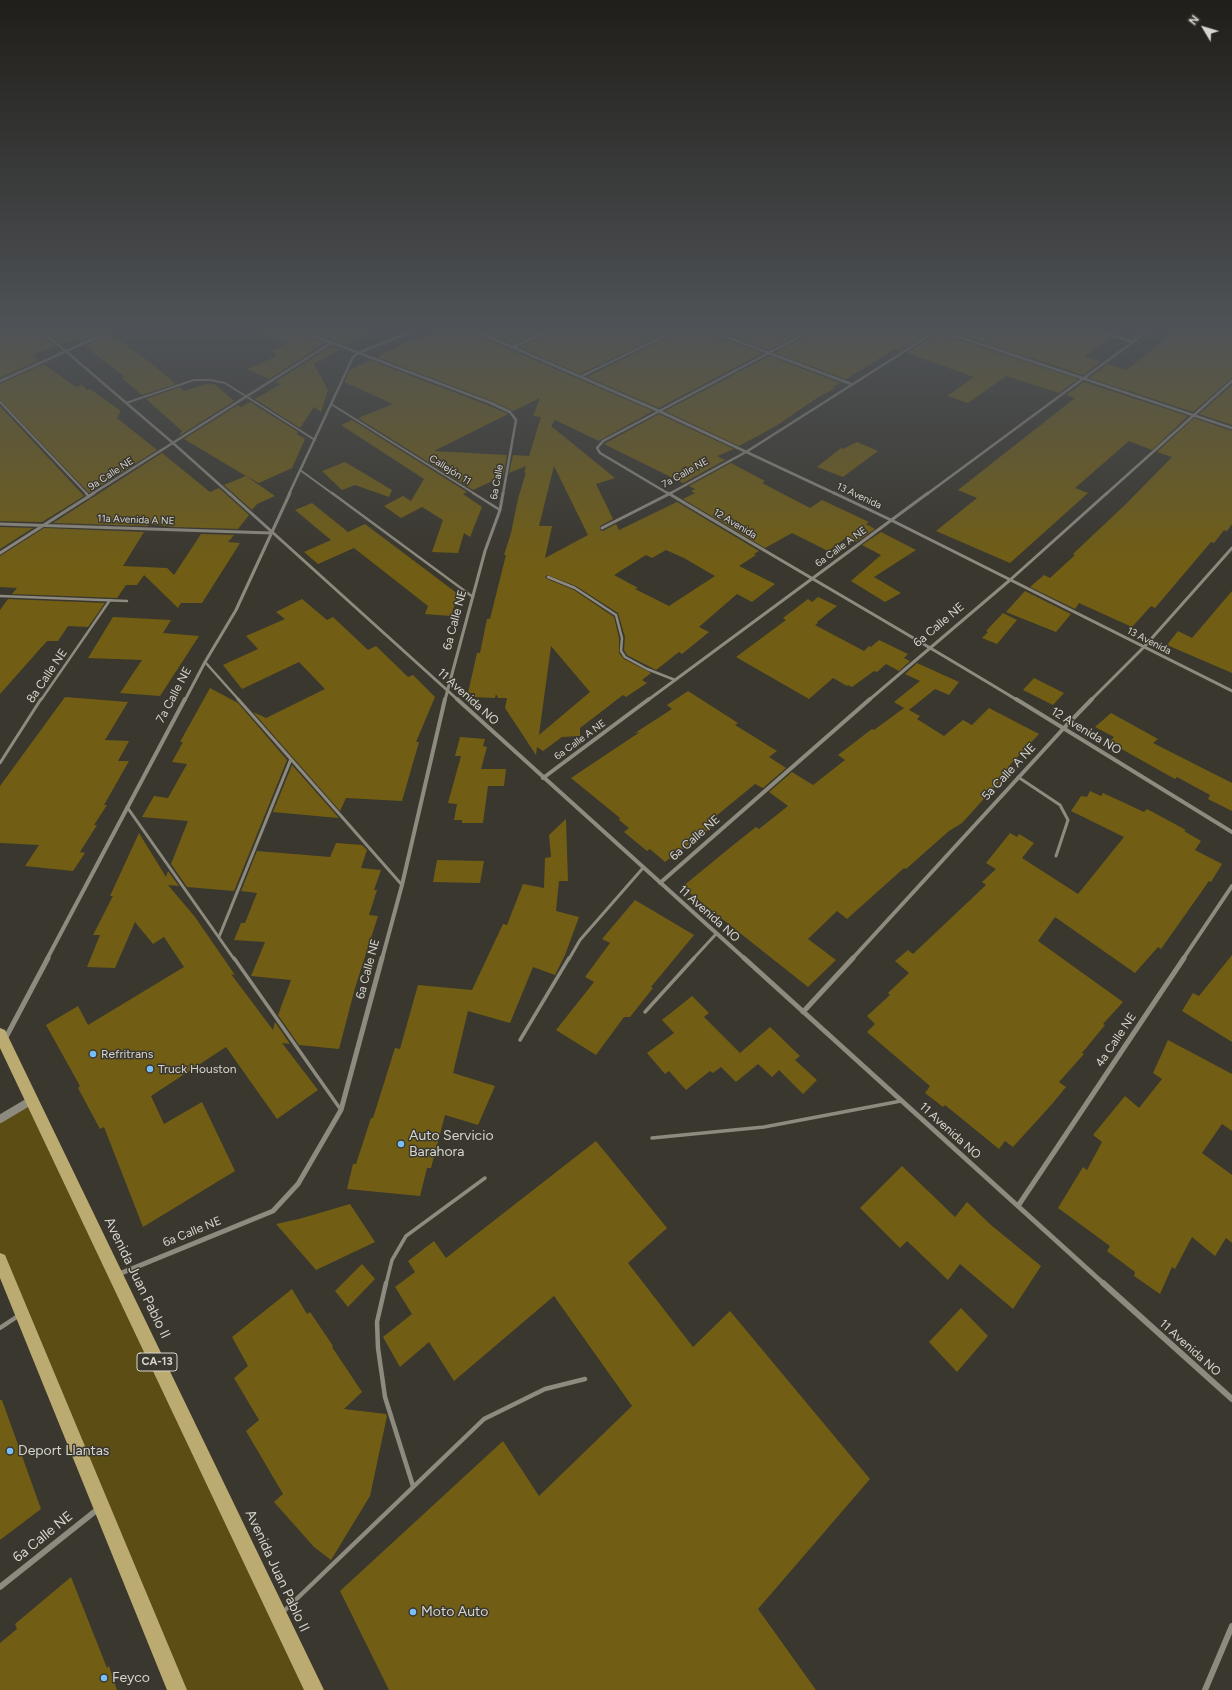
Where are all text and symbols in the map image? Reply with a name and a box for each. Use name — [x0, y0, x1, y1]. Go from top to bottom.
north arrow — [1184, 8, 1224, 48]
text: N — [1186, 13, 1202, 28]
street label: Callejón 11 — [427, 452, 473, 488]
street label: 9a Calle NE — [86, 455, 136, 493]
street label: 7a Calle NE — [660, 455, 710, 491]
street label: 6a Calle — [488, 464, 506, 500]
street label: 13 Avenida — [835, 480, 883, 512]
street label: 12 Avenida — [711, 506, 759, 542]
street label: 11a Avenida A NE — [97, 513, 175, 527]
street label: 6a Calle A NE — [813, 524, 869, 570]
street label: 6a Calle NE — [440, 588, 470, 652]
street label: 6a Calle NE — [911, 600, 967, 650]
street label: 13 Avenida — [1125, 625, 1173, 657]
street label: 8a Calle NE — [24, 646, 70, 706]
street label: 7a Calle NE — [153, 664, 195, 726]
street label: 11 Avenida NO — [434, 666, 502, 728]
street label: 12 Avenida NO — [1048, 704, 1124, 758]
street label: 6a Calle A NE — [552, 717, 608, 763]
street label: 5a Calle A NE — [979, 740, 1039, 804]
street label: 6a Calle NE — [667, 812, 723, 864]
street label: 11 Avenida NO — [675, 883, 743, 945]
street label: 6a Calle NE — [353, 937, 383, 1001]
street label: 4a Calle NE — [1093, 1010, 1139, 1070]
place label: Refritrans — [101, 1047, 153, 1061]
marker: Refritrans — [88, 1049, 98, 1059]
place label: Truck Houston — [158, 1062, 237, 1076]
marker: Truck Houston — [145, 1064, 155, 1074]
street label: 11 Avenida NO — [916, 1100, 984, 1162]
place label: Auto Servicio Barahora — [409, 1128, 494, 1160]
marker: Auto Servicio Barahora — [396, 1139, 406, 1149]
street label: 6a Calle NE — [161, 1214, 223, 1250]
street label: Avenida Juan Pablo II — [100, 1215, 174, 1341]
street label: 11 Avenida NO — [1156, 1317, 1224, 1379]
road number: CA-13 — [137, 1353, 177, 1371]
place label: Deport Llantas — [18, 1443, 109, 1459]
marker: Deport Llantas — [5, 1446, 15, 1456]
street label: Avenida Juan Pablo II — [241, 1507, 313, 1635]
street label: 6a Calle NE — [10, 1508, 76, 1566]
place label: Moto Auto — [421, 1604, 488, 1620]
marker: Moto Auto — [408, 1607, 418, 1617]
place label: Feyco — [112, 1670, 150, 1686]
marker: Feyco — [99, 1673, 109, 1683]

